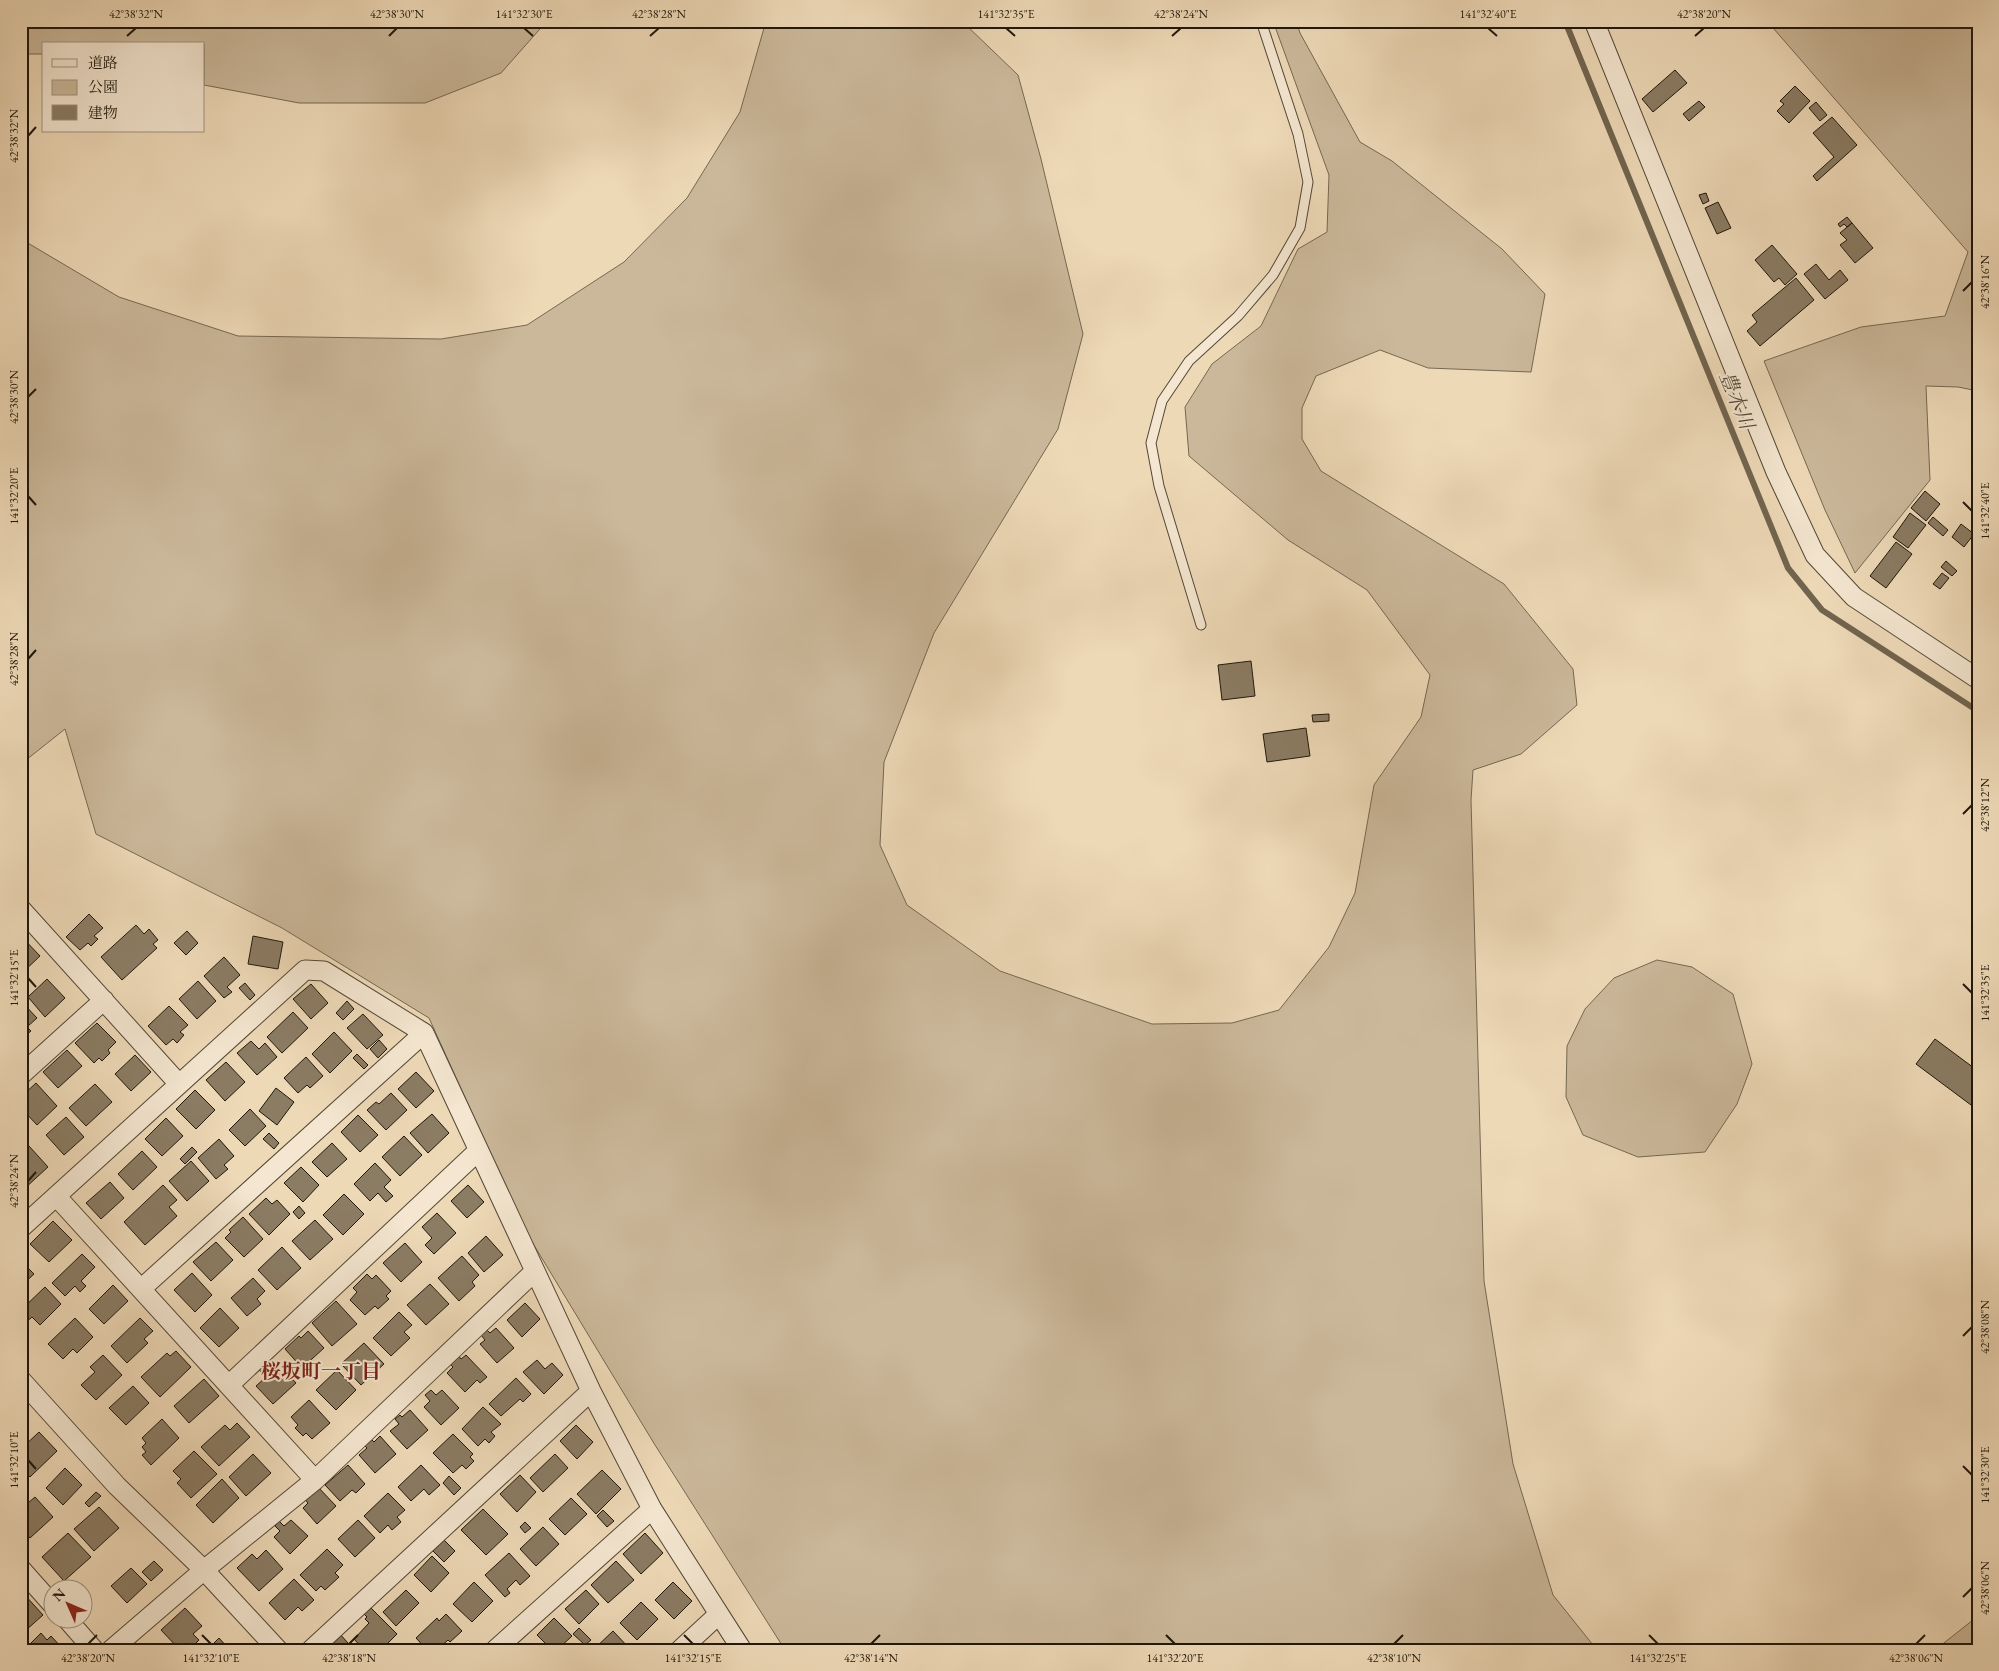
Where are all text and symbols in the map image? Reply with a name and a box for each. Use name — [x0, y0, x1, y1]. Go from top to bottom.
text: 42°38'32"N — [109, 6, 163, 22]
text: 42°38'30"N — [370, 6, 424, 22]
text: 141°32'30"E — [496, 6, 553, 22]
text: 42°38'28"N — [632, 6, 686, 22]
text: 141°32'35"E — [978, 6, 1035, 22]
text: 42°38'24"N — [1154, 6, 1208, 22]
text: 141°32'40"E — [1460, 6, 1517, 22]
text: 42°38'20"N — [1677, 6, 1731, 22]
legend — [42, 42, 205, 132]
text: 道路 — [88, 53, 118, 72]
text: 公園 — [88, 77, 118, 96]
text: 建物 — [88, 103, 118, 122]
text: 42°38'32"N — [6, 109, 22, 163]
text: 42°38'16"N — [1977, 255, 1993, 309]
water label: 豊木川 — [1714, 367, 1761, 435]
text: 42°38'30"N — [6, 370, 22, 424]
text: 141°32'20"E — [6, 467, 22, 524]
text: 141°32'40"E — [1977, 482, 1993, 539]
text: 42°38'28"N — [6, 632, 22, 686]
text: 42°38'12"N — [1977, 778, 1993, 832]
text: 141°32'15"E — [6, 949, 22, 1006]
text: 141°32'35"E — [1977, 964, 1993, 1021]
text: 42°38'24"N — [6, 1154, 22, 1208]
text: 42°38'08"N — [1977, 1300, 1993, 1354]
district label: 桜坂町一丁目 — [261, 1358, 381, 1384]
text: 141°32'10"E — [6, 1431, 22, 1488]
text: 141°32'30"E — [1977, 1446, 1993, 1503]
text: 42°38'06"N — [1977, 1561, 1993, 1615]
north arrow — [42, 1578, 92, 1628]
text: N — [48, 1584, 70, 1605]
text: 42°38'20"N — [61, 1650, 115, 1666]
text: 141°32'10"E — [183, 1650, 240, 1666]
text: 42°38'18"N — [322, 1650, 376, 1666]
text: 141°32'15"E — [665, 1650, 722, 1666]
text: 42°38'14"N — [844, 1650, 898, 1666]
text: 141°32'20"E — [1147, 1650, 1204, 1666]
text: 42°38'10"N — [1367, 1650, 1421, 1666]
text: 141°32'25"E — [1630, 1650, 1687, 1666]
text: 42°38'06"N — [1889, 1650, 1943, 1666]

